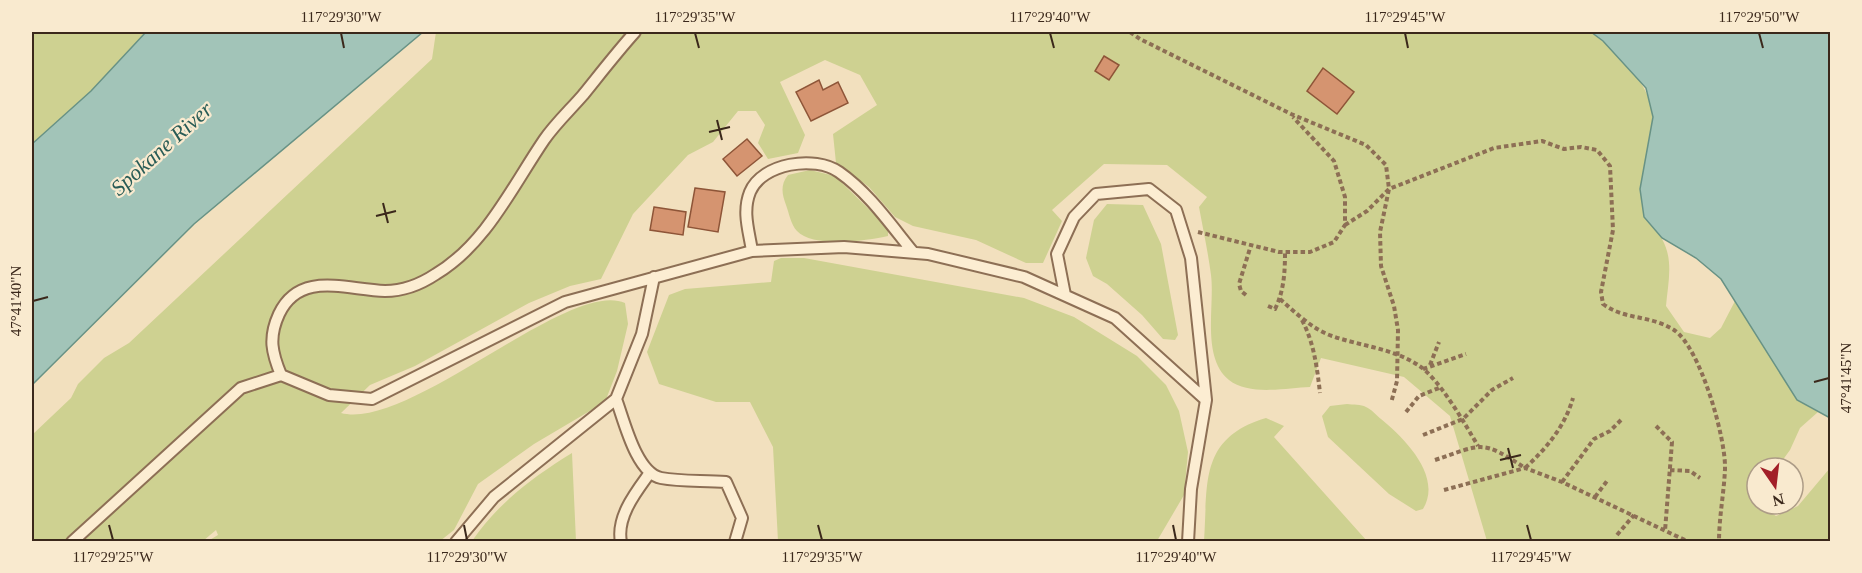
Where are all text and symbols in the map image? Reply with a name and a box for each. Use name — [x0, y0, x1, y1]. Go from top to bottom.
text: 117°29'30"W — [301, 9, 382, 25]
text: 117°29'35"W — [655, 9, 736, 25]
text: 117°29'40"W — [1010, 9, 1091, 25]
text: 117°29'45"W — [1365, 9, 1446, 25]
text: 117°29'50"W — [1719, 9, 1800, 25]
water label: Spokane River — [106, 96, 217, 200]
text: 47°41'40"N — [8, 266, 24, 336]
text: 47°41'45"N — [1838, 343, 1854, 413]
north arrow — [1745, 456, 1805, 516]
text: N — [1770, 490, 1786, 510]
text: 117°29'25"W — [73, 549, 154, 565]
text: 117°29'30"W — [427, 549, 508, 565]
text: 117°29'35"W — [782, 549, 863, 565]
text: 117°29'40"W — [1136, 549, 1217, 565]
text: 117°29'45"W — [1491, 549, 1572, 565]

